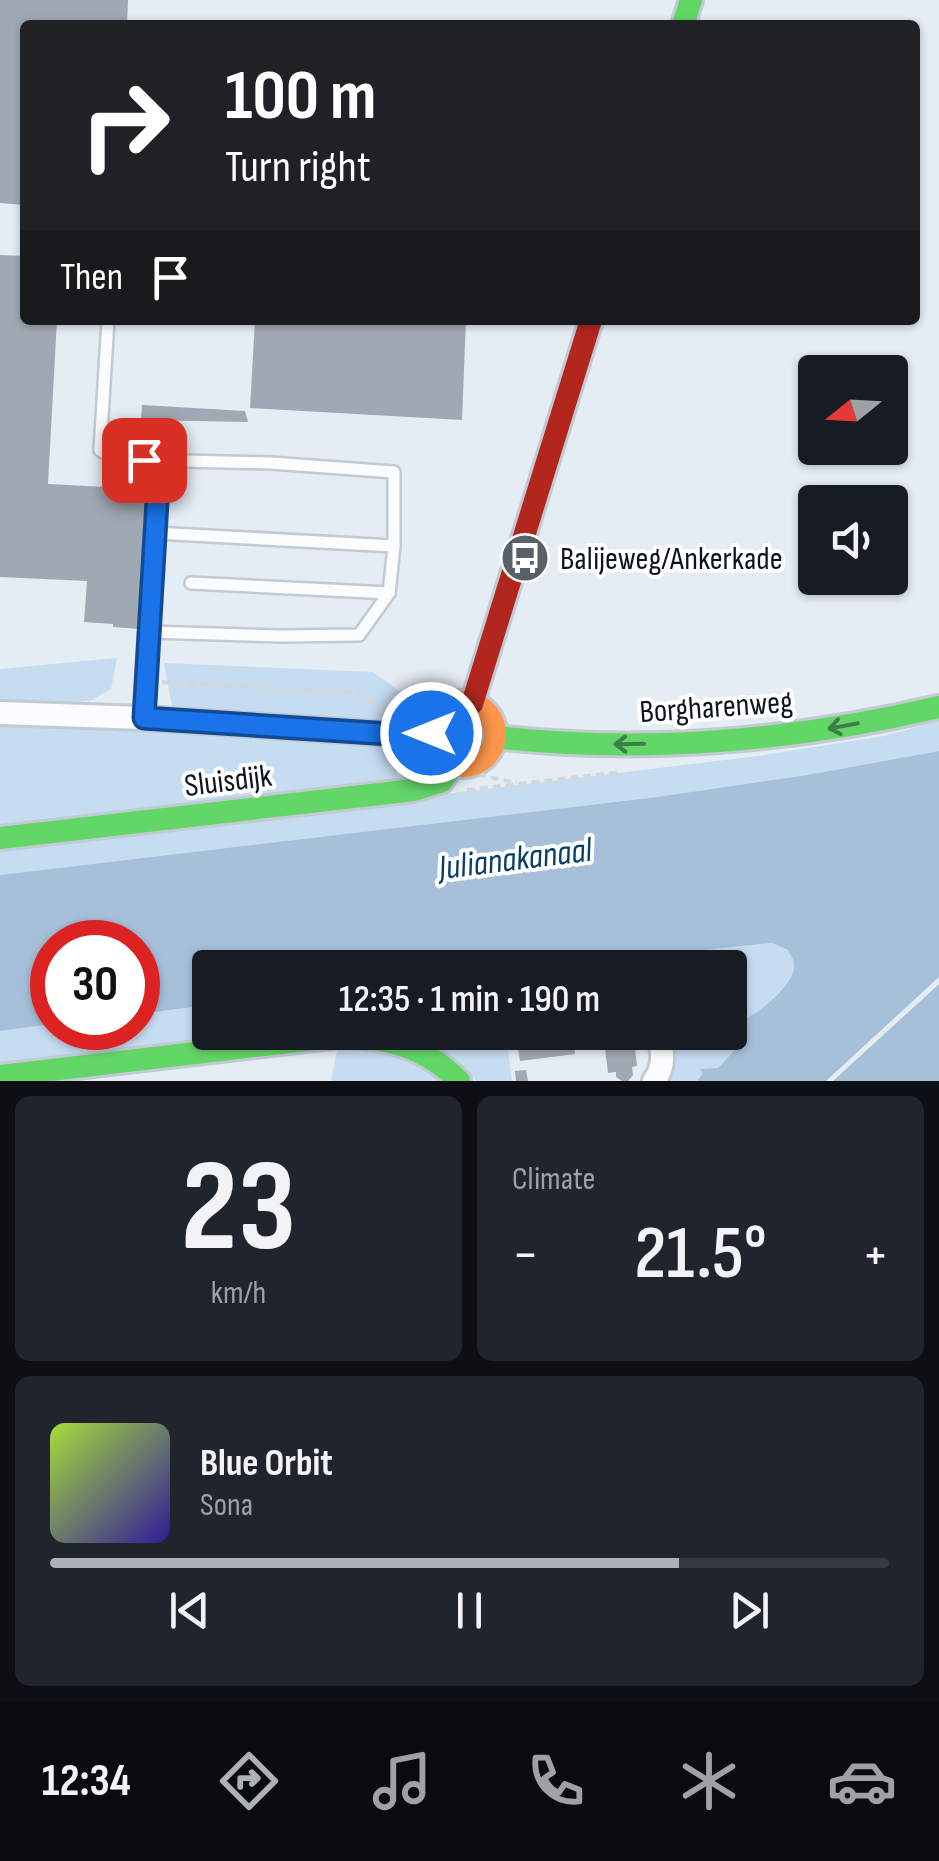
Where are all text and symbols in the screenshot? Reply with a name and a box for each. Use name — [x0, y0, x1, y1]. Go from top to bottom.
text: 100 m — [225, 55, 376, 139]
icon: right — [60, 60, 190, 190]
text: Turn right — [225, 140, 371, 195]
icon: arrive — [143, 250, 198, 305]
text: Then — [60, 255, 123, 300]
north arrow — [798, 355, 908, 465]
map controls — [798, 355, 908, 595]
pin — [102, 418, 187, 503]
icon: arrive — [117, 433, 172, 488]
button: sound — [798, 485, 908, 595]
bus stop icon: Balijeweg/Ankerkade — [499, 532, 551, 584]
place label: Balijeweg/Ankerkade — [560, 540, 783, 579]
position arrow — [379, 681, 483, 785]
street label: Borgharenweg — [638, 683, 794, 732]
one-way arrow — [828, 717, 860, 736]
one-way arrow — [613, 735, 645, 754]
street label: Sluisdijk — [182, 757, 274, 806]
water label: Julianakanaal — [434, 829, 596, 890]
speed limit sign: 30 — [30, 920, 160, 1050]
text: 12:35 · 1 min · 190 m — [339, 977, 600, 1022]
text: 23 — [181, 1131, 296, 1287]
text: Climate — [512, 1160, 595, 1199]
text: 21.5° — [634, 1209, 767, 1300]
text: − — [512, 1222, 539, 1289]
text: + — [862, 1222, 889, 1289]
text: km/h — [211, 1274, 266, 1313]
text: Blue Orbit — [200, 1441, 333, 1486]
text: Sona — [200, 1486, 253, 1525]
icon: previous — [162, 1583, 217, 1638]
icon: pause — [442, 1583, 497, 1638]
icon: next — [722, 1583, 777, 1638]
icon: directions — [214, 1746, 284, 1816]
icon: music — [367, 1746, 437, 1816]
icon: phone — [521, 1746, 591, 1816]
icon: climate — [674, 1746, 744, 1816]
icon: car — [827, 1746, 897, 1816]
text: 12:34 — [42, 1754, 131, 1809]

